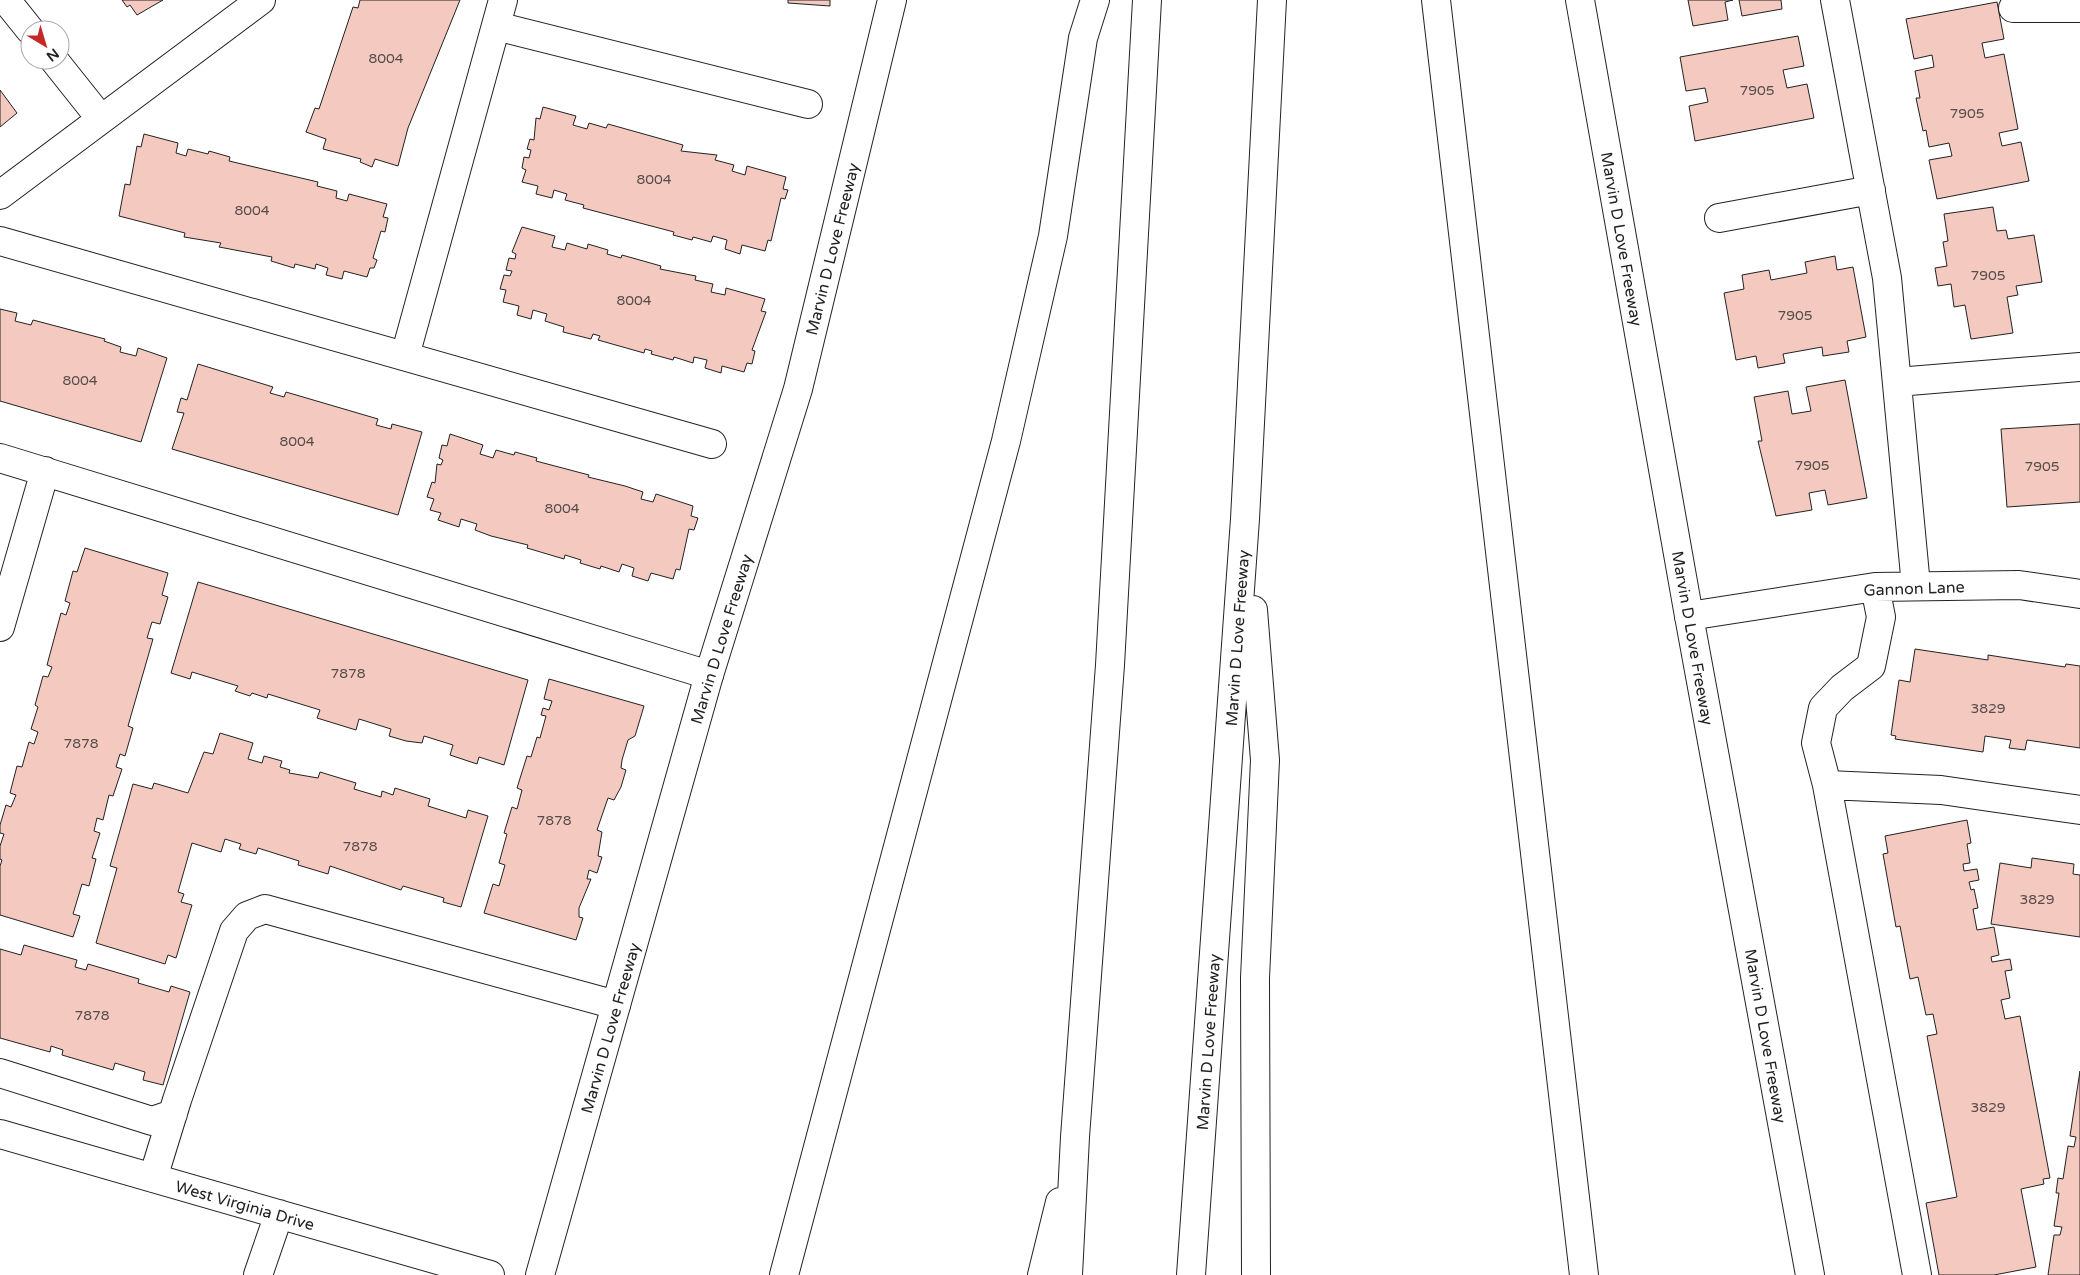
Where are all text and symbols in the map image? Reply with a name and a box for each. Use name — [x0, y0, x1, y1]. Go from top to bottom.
north arrow — [20, 20, 70, 70]
text: N — [43, 45, 62, 65]
house number: 8004 — [368, 50, 404, 67]
house number: 7905 — [1739, 82, 1775, 99]
house number: 7905 — [1949, 105, 1985, 122]
street label: Marvin D Love Freeway — [1596, 150, 1646, 328]
street label: Marvin D Love Freeway — [802, 161, 864, 337]
house number: 8004 — [636, 171, 672, 188]
house number: 8004 — [234, 202, 270, 219]
house number: 7905 — [1970, 267, 2006, 284]
house number: 8004 — [616, 292, 652, 309]
house number: 7905 — [1777, 307, 1813, 324]
house number: 8004 — [62, 372, 98, 389]
house number: 8004 — [279, 433, 315, 450]
house number: 7905 — [1794, 457, 1830, 474]
house number: 7905 — [2024, 458, 2060, 475]
house number: 8004 — [544, 500, 580, 517]
street label: Marvin D Love Freeway — [1222, 549, 1254, 727]
street label: Marvin D Love Freeway — [1667, 549, 1717, 727]
street label: Marvin D Love Freeway — [687, 551, 757, 727]
street label: Gannon Lane — [1863, 577, 1965, 601]
house number: 7878 — [330, 665, 366, 682]
house number: 3829 — [1970, 700, 2006, 717]
house number: 7878 — [63, 735, 99, 752]
house number: 7878 — [536, 812, 572, 829]
house number: 7878 — [342, 838, 378, 855]
house number: 3829 — [2019, 891, 2055, 908]
street label: Marvin D Love Freeway — [577, 940, 645, 1116]
street label: Marvin D Love Freeway — [1740, 947, 1790, 1125]
street label: Marvin D Love Freeway — [1193, 953, 1225, 1131]
house number: 7878 — [74, 1007, 110, 1024]
house number: 3829 — [1970, 1099, 2006, 1116]
street label: West Virginia Drive — [173, 1177, 316, 1235]

